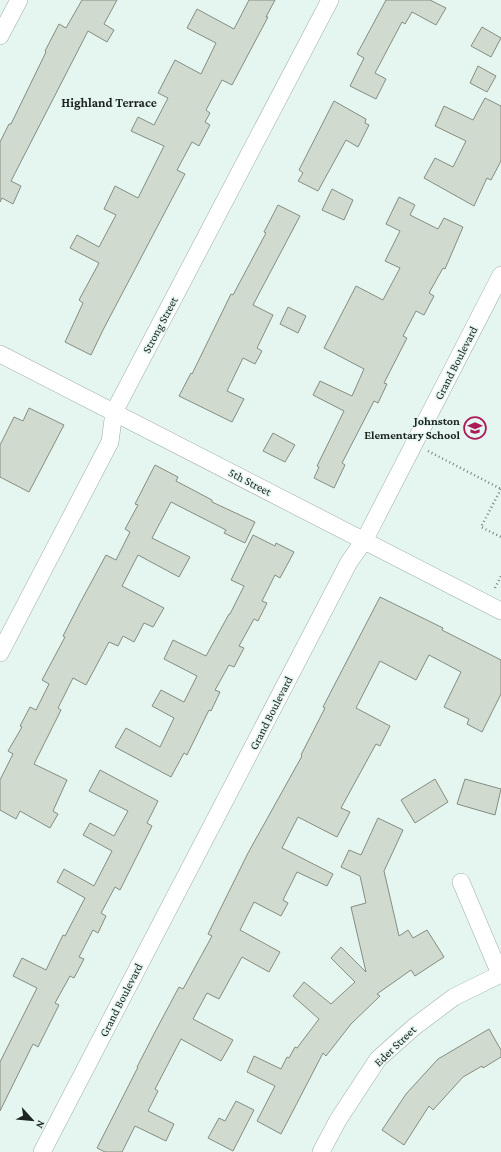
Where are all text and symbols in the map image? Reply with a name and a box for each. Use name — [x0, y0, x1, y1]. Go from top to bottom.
district label: Highland Terrace — [61, 95, 157, 110]
street label: Strong Street — [139, 293, 181, 356]
street label: Grand Boulevard — [431, 323, 481, 402]
place label: Johnston Elementary School — [364, 414, 461, 442]
school or university icon: Johnston Elementary School — [462, 415, 488, 441]
street label: 5th Street — [226, 465, 275, 499]
street label: Grand Boulevard — [246, 673, 296, 752]
street label: Grand Boulevard — [96, 960, 146, 1039]
street label: Eder Street — [371, 1022, 420, 1069]
north arrow — [12, 1100, 52, 1140]
text: N — [34, 1118, 48, 1131]

